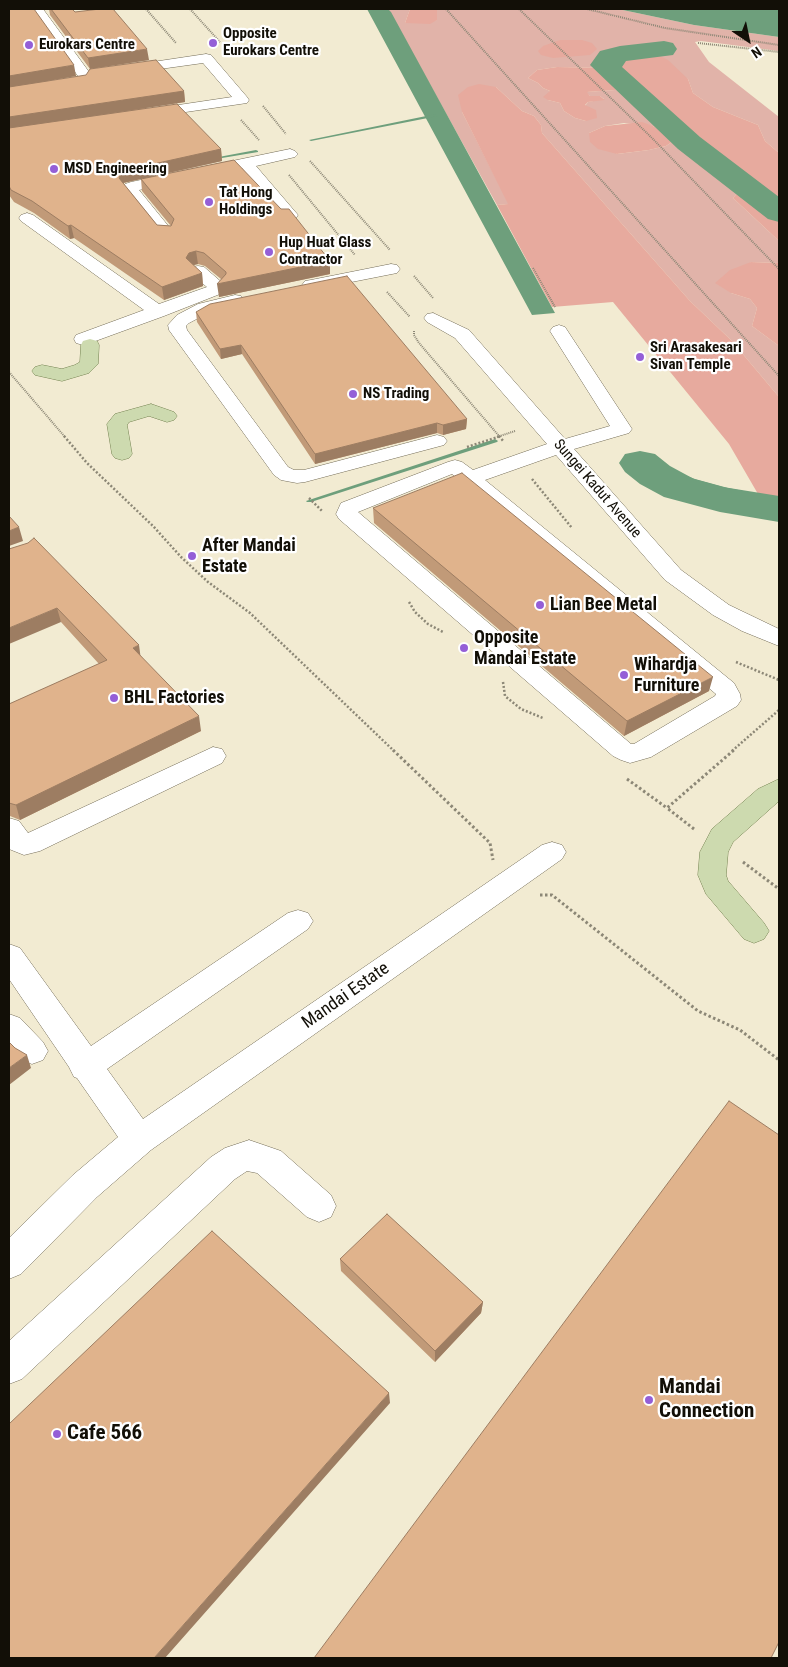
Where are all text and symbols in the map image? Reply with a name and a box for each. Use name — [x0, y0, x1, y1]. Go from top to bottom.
north arrow — [723, 15, 773, 65]
place label: Opposite Eurokars Centre — [223, 25, 319, 60]
place label: Eurokars Centre — [39, 36, 135, 54]
marker: Opposite Eurokars Centre — [207, 37, 219, 49]
marker: Eurokars Centre — [23, 39, 35, 51]
text: N — [748, 43, 764, 61]
place label: MSD Engineering — [64, 160, 167, 178]
marker: MSD Engineering — [48, 163, 60, 175]
place label: Tat Hong Holdings — [219, 184, 273, 219]
marker: Tat Hong Holdings — [203, 196, 215, 208]
place label: Hup Huat Glass Contractor — [279, 234, 371, 269]
marker: Hup Huat Glass Contractor — [263, 246, 275, 258]
place label: Sri Arasakesari Sivan Temple — [650, 339, 742, 374]
marker: Sri Arasakesari Sivan Temple — [634, 351, 646, 363]
place label: NS Trading — [363, 385, 429, 403]
marker: NS Trading — [347, 388, 359, 400]
street label: Sungei Kadut Avenue — [549, 436, 645, 542]
place label: After Mandai Estate — [202, 535, 296, 578]
marker: After Mandai Estate — [186, 550, 198, 562]
place label: Lian Bee Metal — [550, 594, 657, 616]
marker: Lian Bee Metal — [534, 599, 546, 611]
place label: Opposite Mandai Estate — [474, 627, 576, 670]
marker: Opposite Mandai Estate — [458, 642, 470, 654]
place label: Wihardja Furniture — [634, 654, 699, 696]
marker: Wihardja Furniture — [618, 669, 630, 681]
place label: BHL Factories — [124, 687, 224, 709]
marker: BHL Factories — [108, 692, 120, 704]
street label: Mandai Estate — [298, 958, 394, 1034]
place label: Mandai Connection — [659, 1375, 754, 1425]
marker: Mandai Connection — [643, 1394, 655, 1406]
place label: Cafe 566 — [67, 1421, 142, 1447]
marker: Cafe 566 — [51, 1428, 63, 1440]

